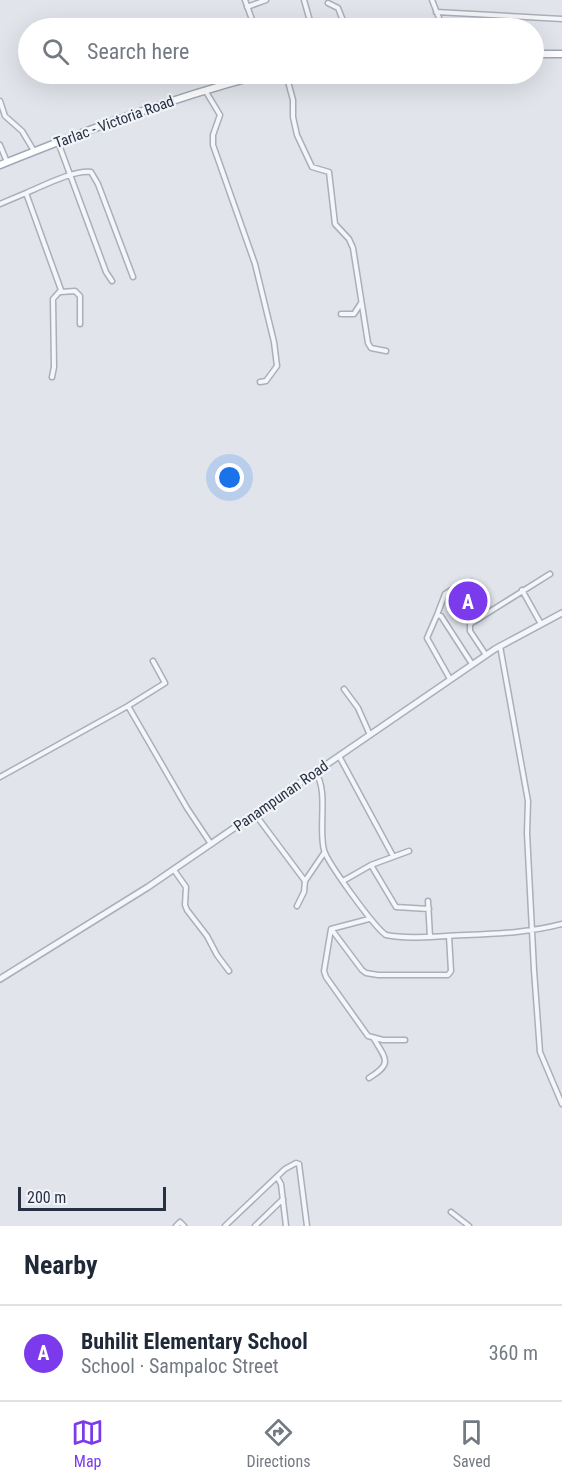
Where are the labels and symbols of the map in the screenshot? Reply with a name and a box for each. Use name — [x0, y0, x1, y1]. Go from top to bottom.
street label: Tarlac - Victoria Road — [52, 92, 176, 152]
your location — [215, 463, 244, 492]
pin: A — [448, 578, 488, 624]
street label: Panampunan Road — [230, 757, 332, 835]
scale bar — [18, 1184, 166, 1212]

